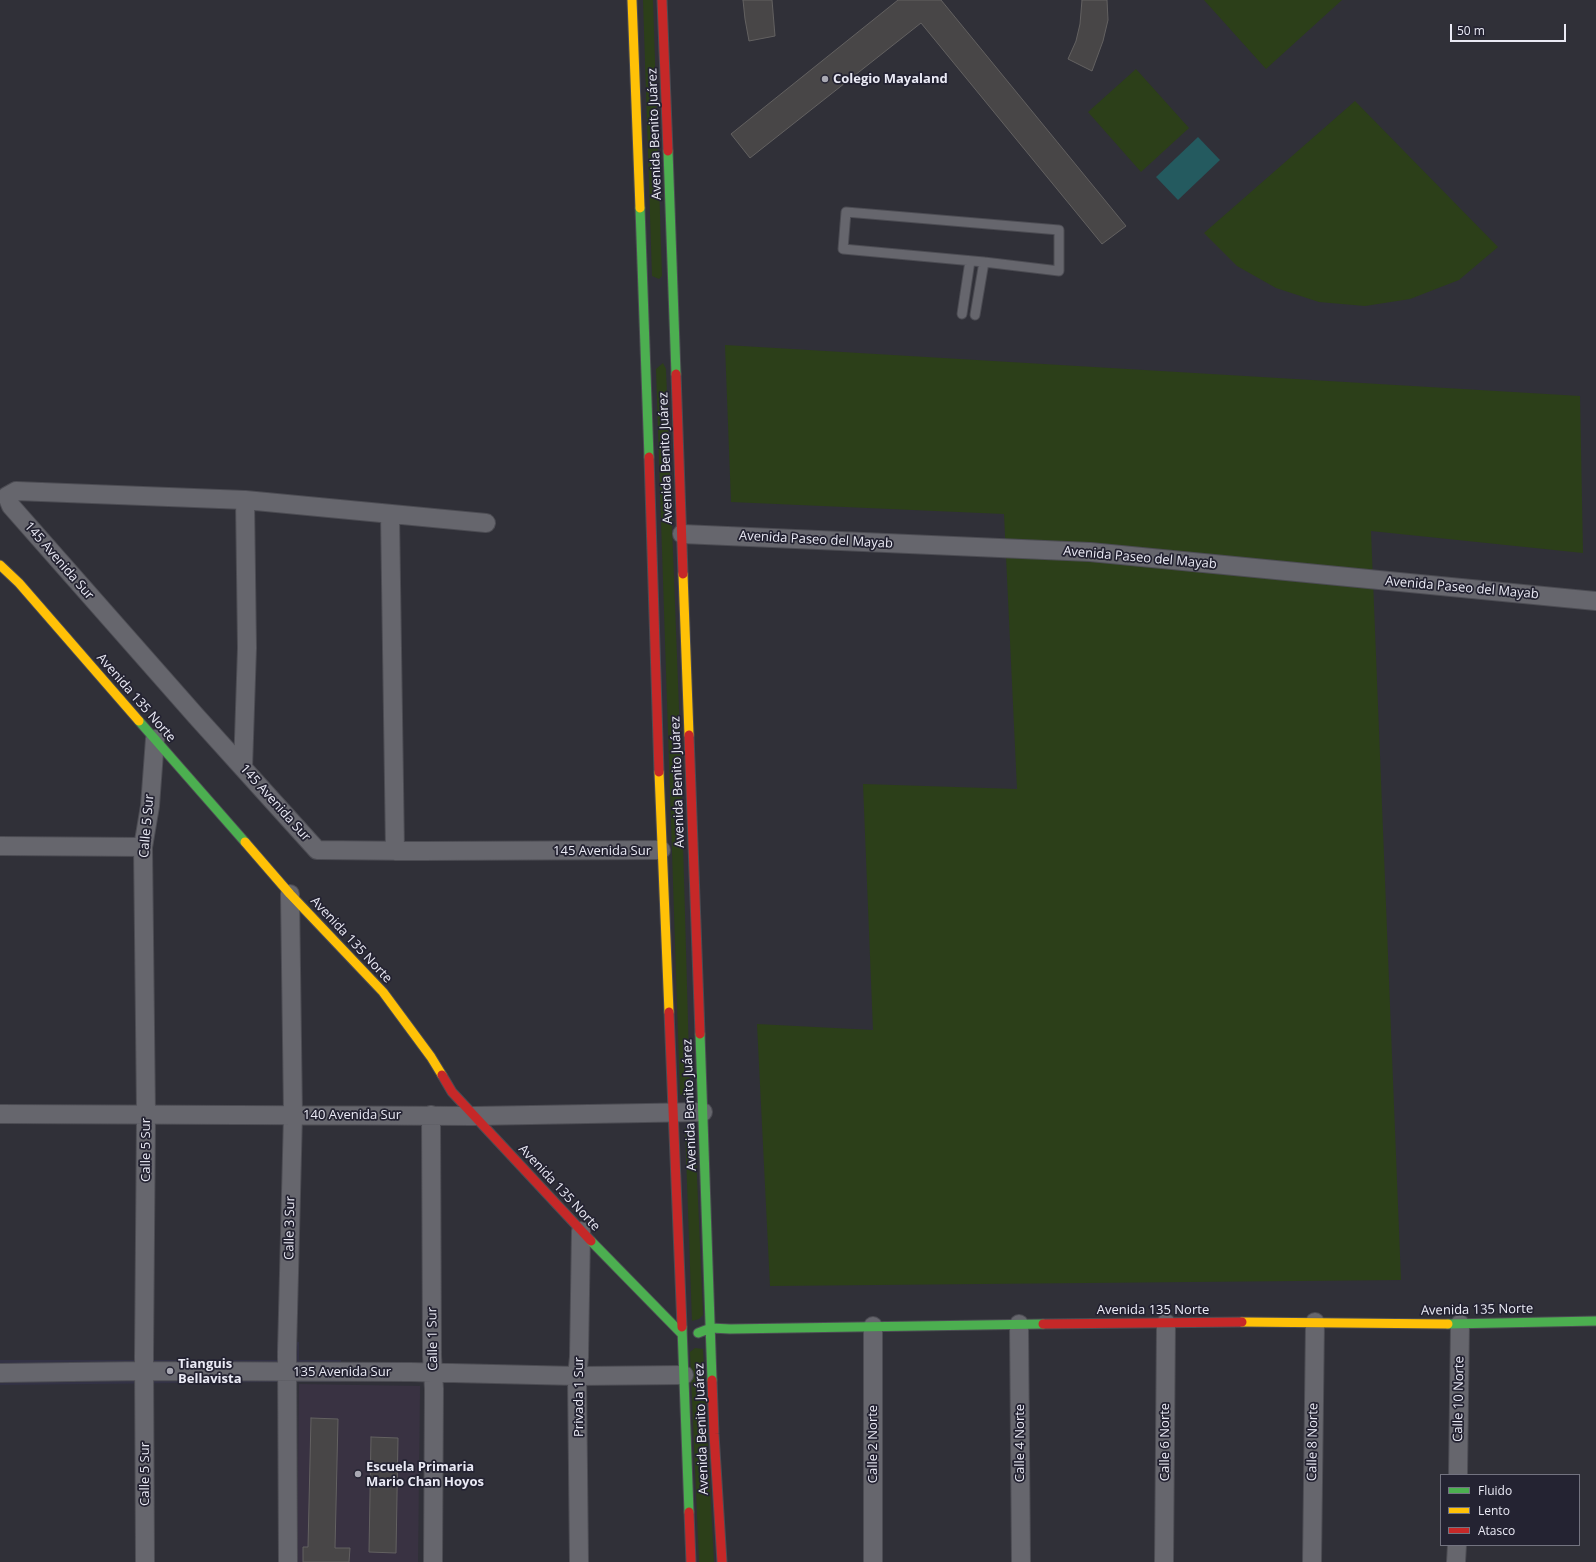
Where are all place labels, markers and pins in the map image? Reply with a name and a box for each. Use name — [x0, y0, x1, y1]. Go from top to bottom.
place label: Colegio Mayaland — [833, 71, 948, 87]
marker: Colegio Mayaland — [820, 74, 830, 84]
place label: Tianguis Bellavista — [178, 1356, 242, 1387]
marker: Tianguis Bellavista — [165, 1366, 175, 1376]
place label: Escuela Primaria Mario Chan Hoyos — [366, 1459, 484, 1490]
marker: Escuela Primaria Mario Chan Hoyos — [353, 1469, 363, 1479]

